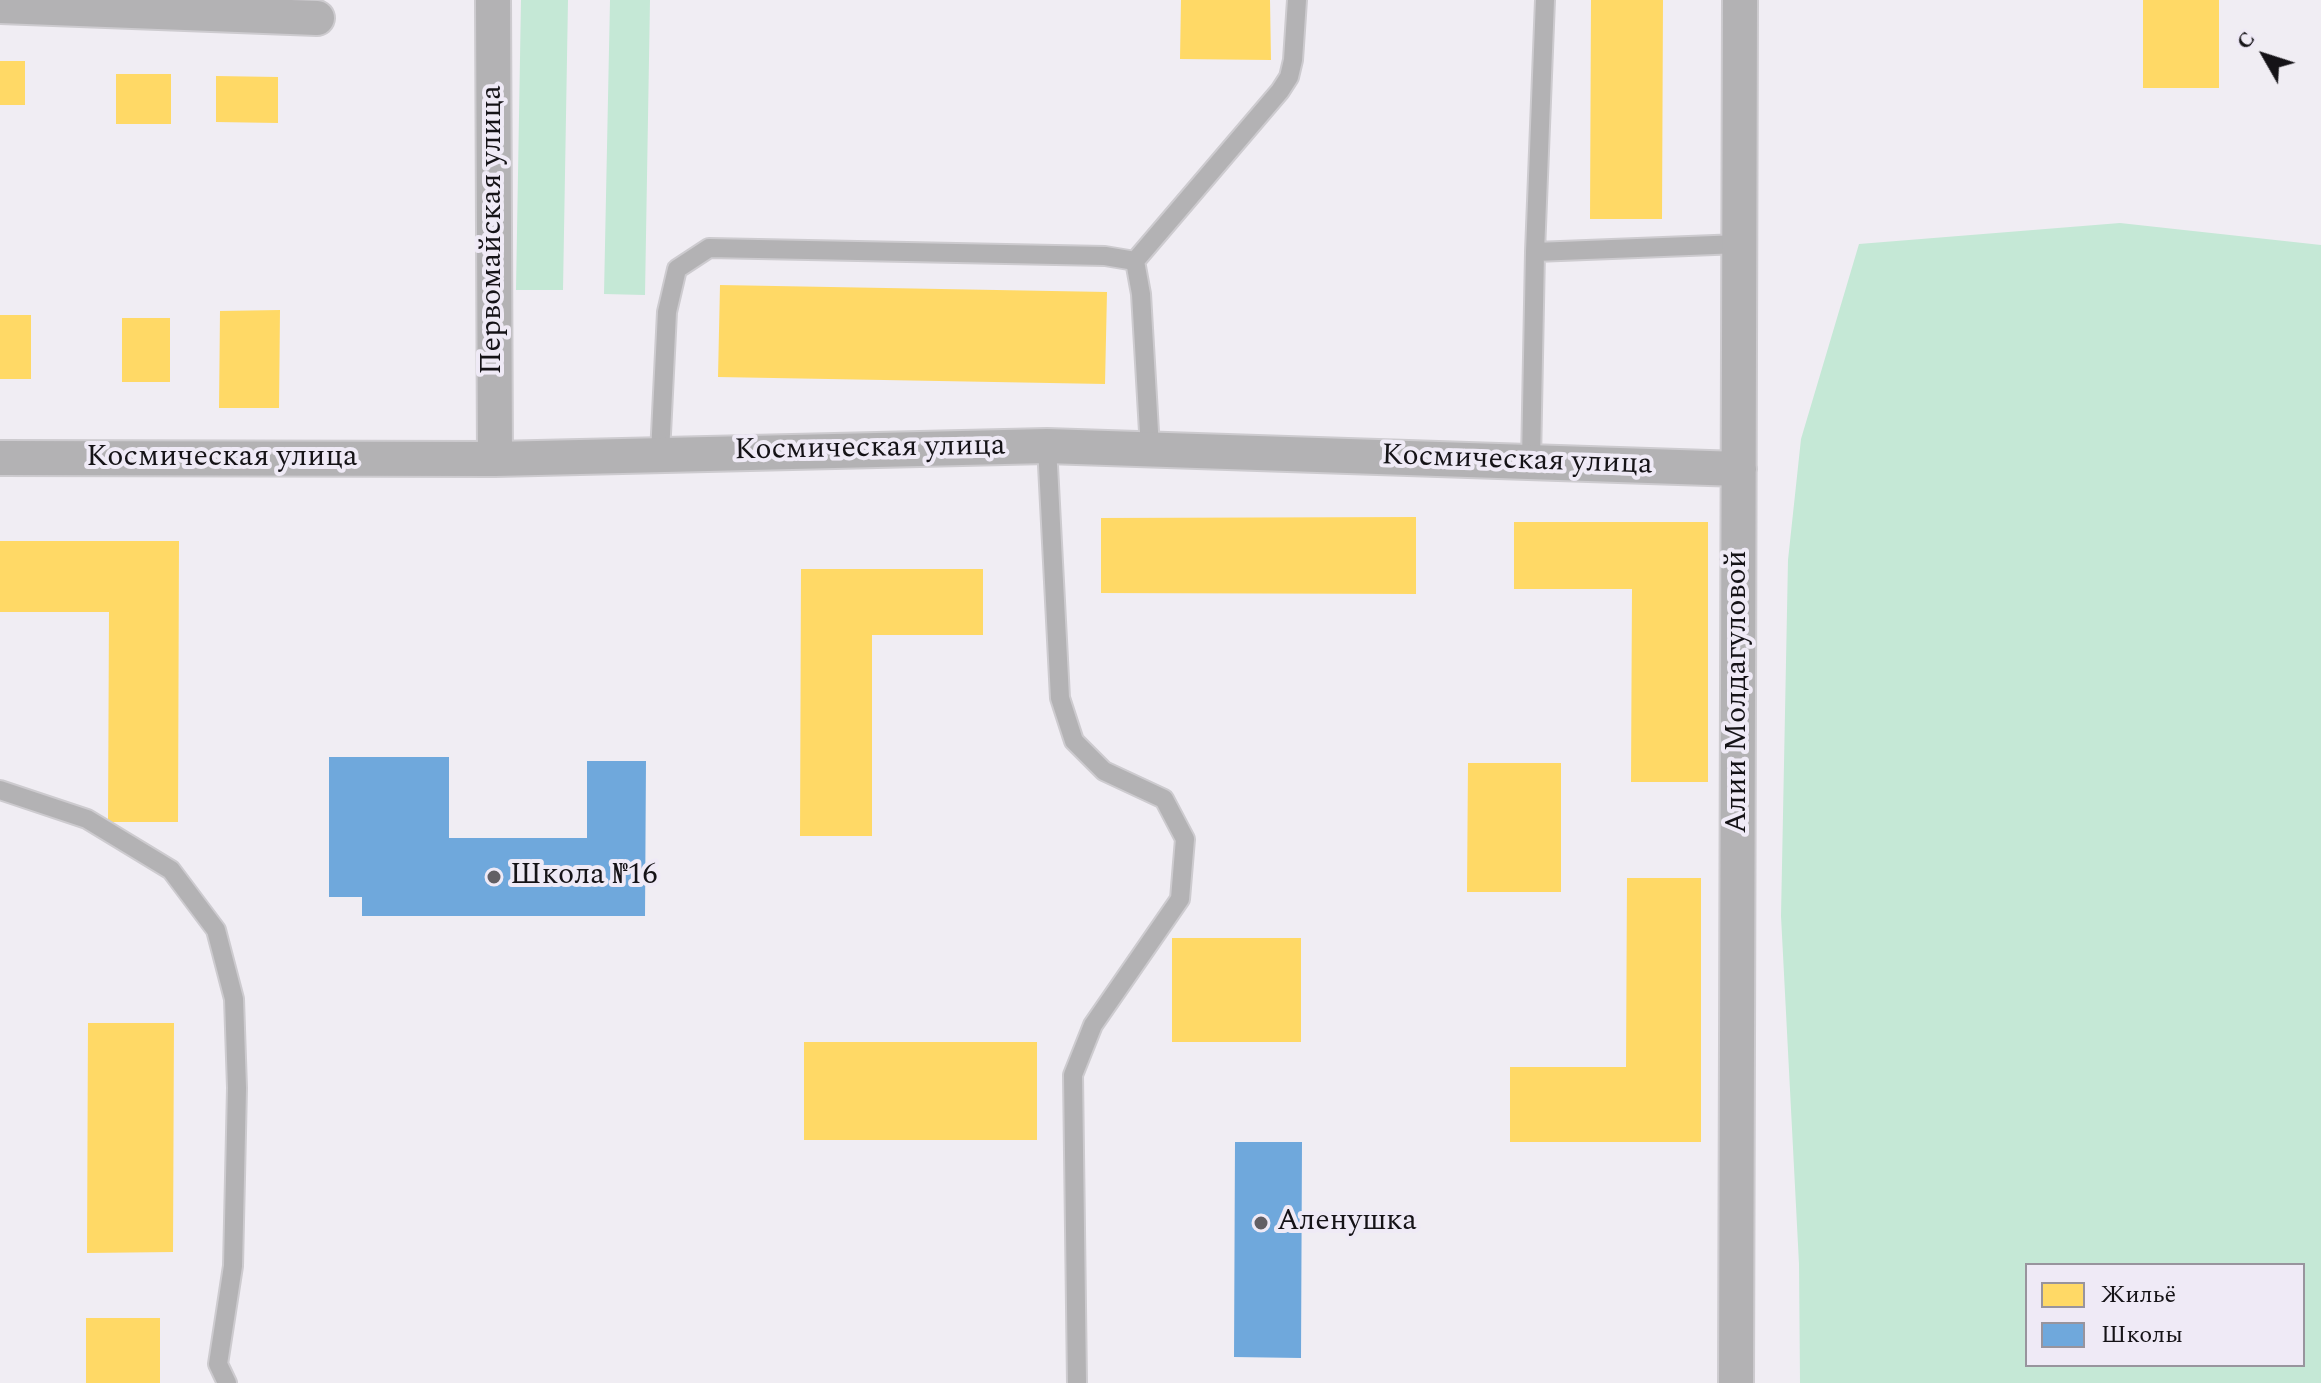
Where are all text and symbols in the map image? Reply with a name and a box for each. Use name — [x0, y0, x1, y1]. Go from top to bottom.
north arrow — [2225, 16, 2305, 96]
text: С — [2228, 24, 2264, 57]
street label: Первомайская улица — [476, 85, 512, 375]
street label: Космическая улица — [734, 430, 1006, 470]
street label: Космическая улица — [1381, 439, 1653, 485]
street label: Космическая улица — [86, 441, 358, 477]
street label: Алии Молдагуловой — [1721, 550, 1757, 834]
place label: Школа №16 — [510, 859, 657, 895]
marker: Школа №16 — [485, 868, 503, 886]
place label: Аленушка — [1277, 1205, 1417, 1241]
marker: Аленушка — [1252, 1214, 1270, 1232]
legend — [2025, 1263, 2305, 1367]
text: Жильё — [2101, 1277, 2176, 1313]
text: Школы — [2101, 1317, 2183, 1353]

